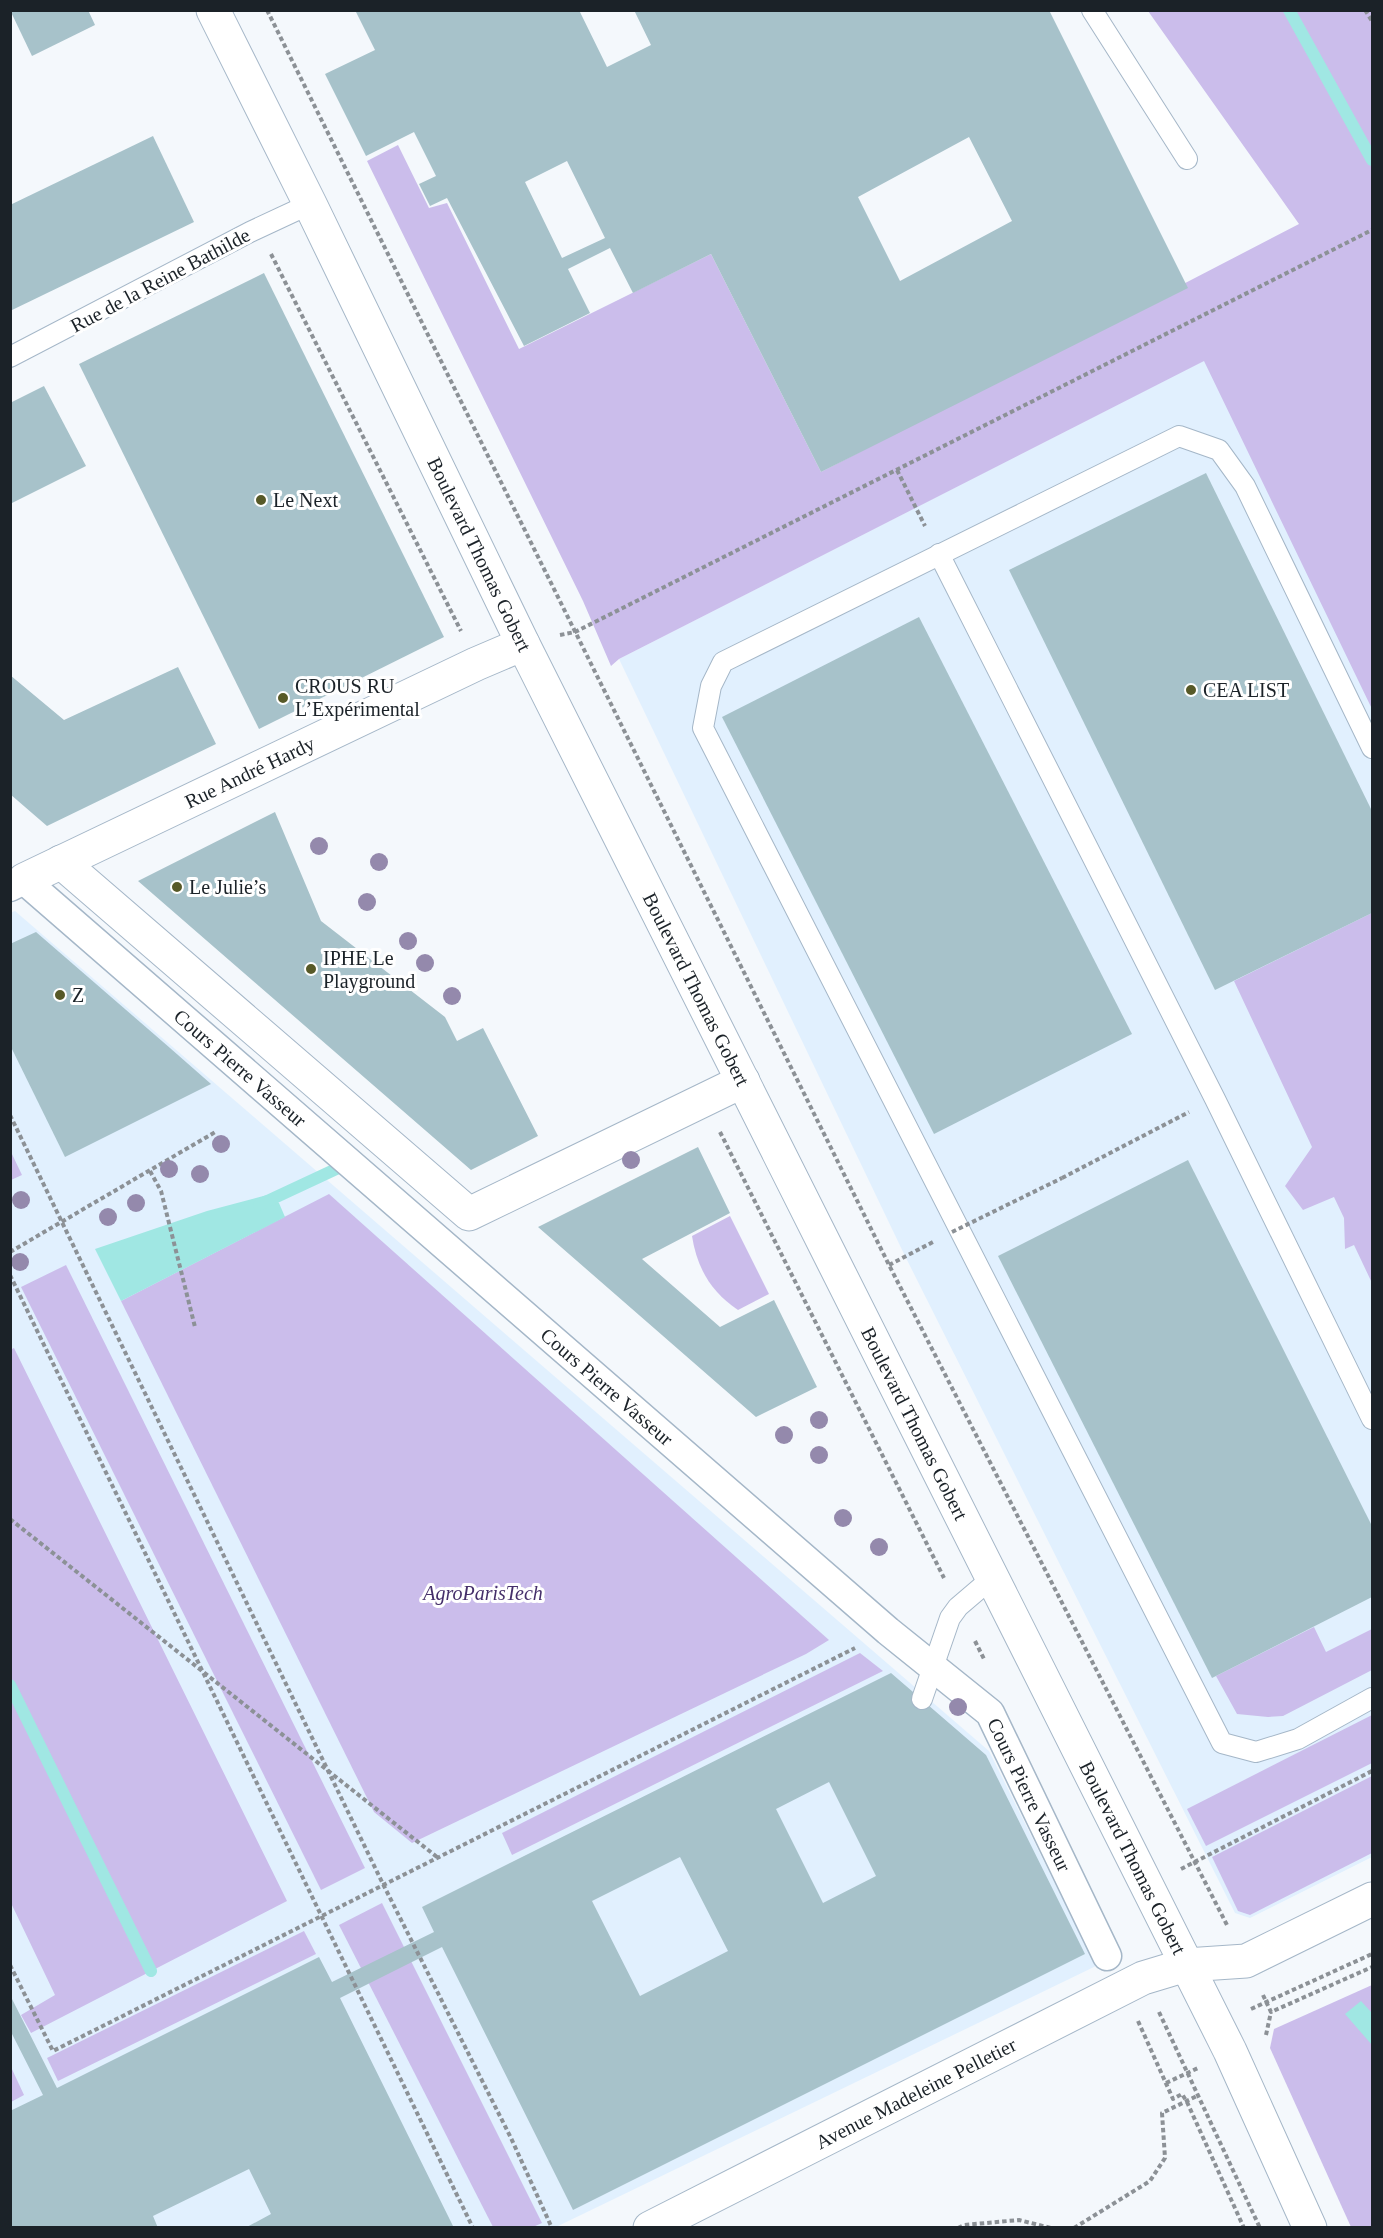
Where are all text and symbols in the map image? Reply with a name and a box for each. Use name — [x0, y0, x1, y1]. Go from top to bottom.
street label: Rue de la Reine Bathilde — [67, 223, 254, 337]
street label: Boulevard Thomas Gobert — [423, 454, 536, 655]
place label: Le Next — [273, 489, 338, 511]
marker: Le Next — [254, 493, 268, 507]
place label: CROUS RU L’Expérimental — [295, 675, 420, 721]
place label: CEA LIST — [1203, 679, 1289, 701]
marker: CEA LIST — [1184, 683, 1198, 697]
marker: CROUS RU L’Expérimental — [276, 691, 290, 705]
street label: Rue André Hardy — [181, 732, 318, 813]
place label: Le Julie’s — [189, 876, 266, 898]
marker: Le Julie’s — [170, 880, 184, 894]
street label: Boulevard Thomas Gobert — [639, 889, 754, 1090]
place label: IPHE Le Playground — [323, 947, 415, 993]
marker: IPHE Le Playground — [304, 962, 318, 976]
place label: Z — [72, 984, 84, 1006]
marker: Z — [53, 988, 67, 1002]
street label: Cours Pierre Vasseur — [170, 1005, 311, 1131]
street label: Cours Pierre Vasseur — [536, 1323, 678, 1450]
street label: Boulevard Thomas Gobert — [857, 1323, 972, 1524]
park label: AgroParisTech — [421, 1582, 543, 1605]
street label: Cours Pierre Vasseur — [983, 1714, 1076, 1875]
street label: Boulevard Thomas Gobert — [1075, 1758, 1191, 1958]
street label: Avenue Madeleine Pelletier — [812, 2033, 1020, 2153]

